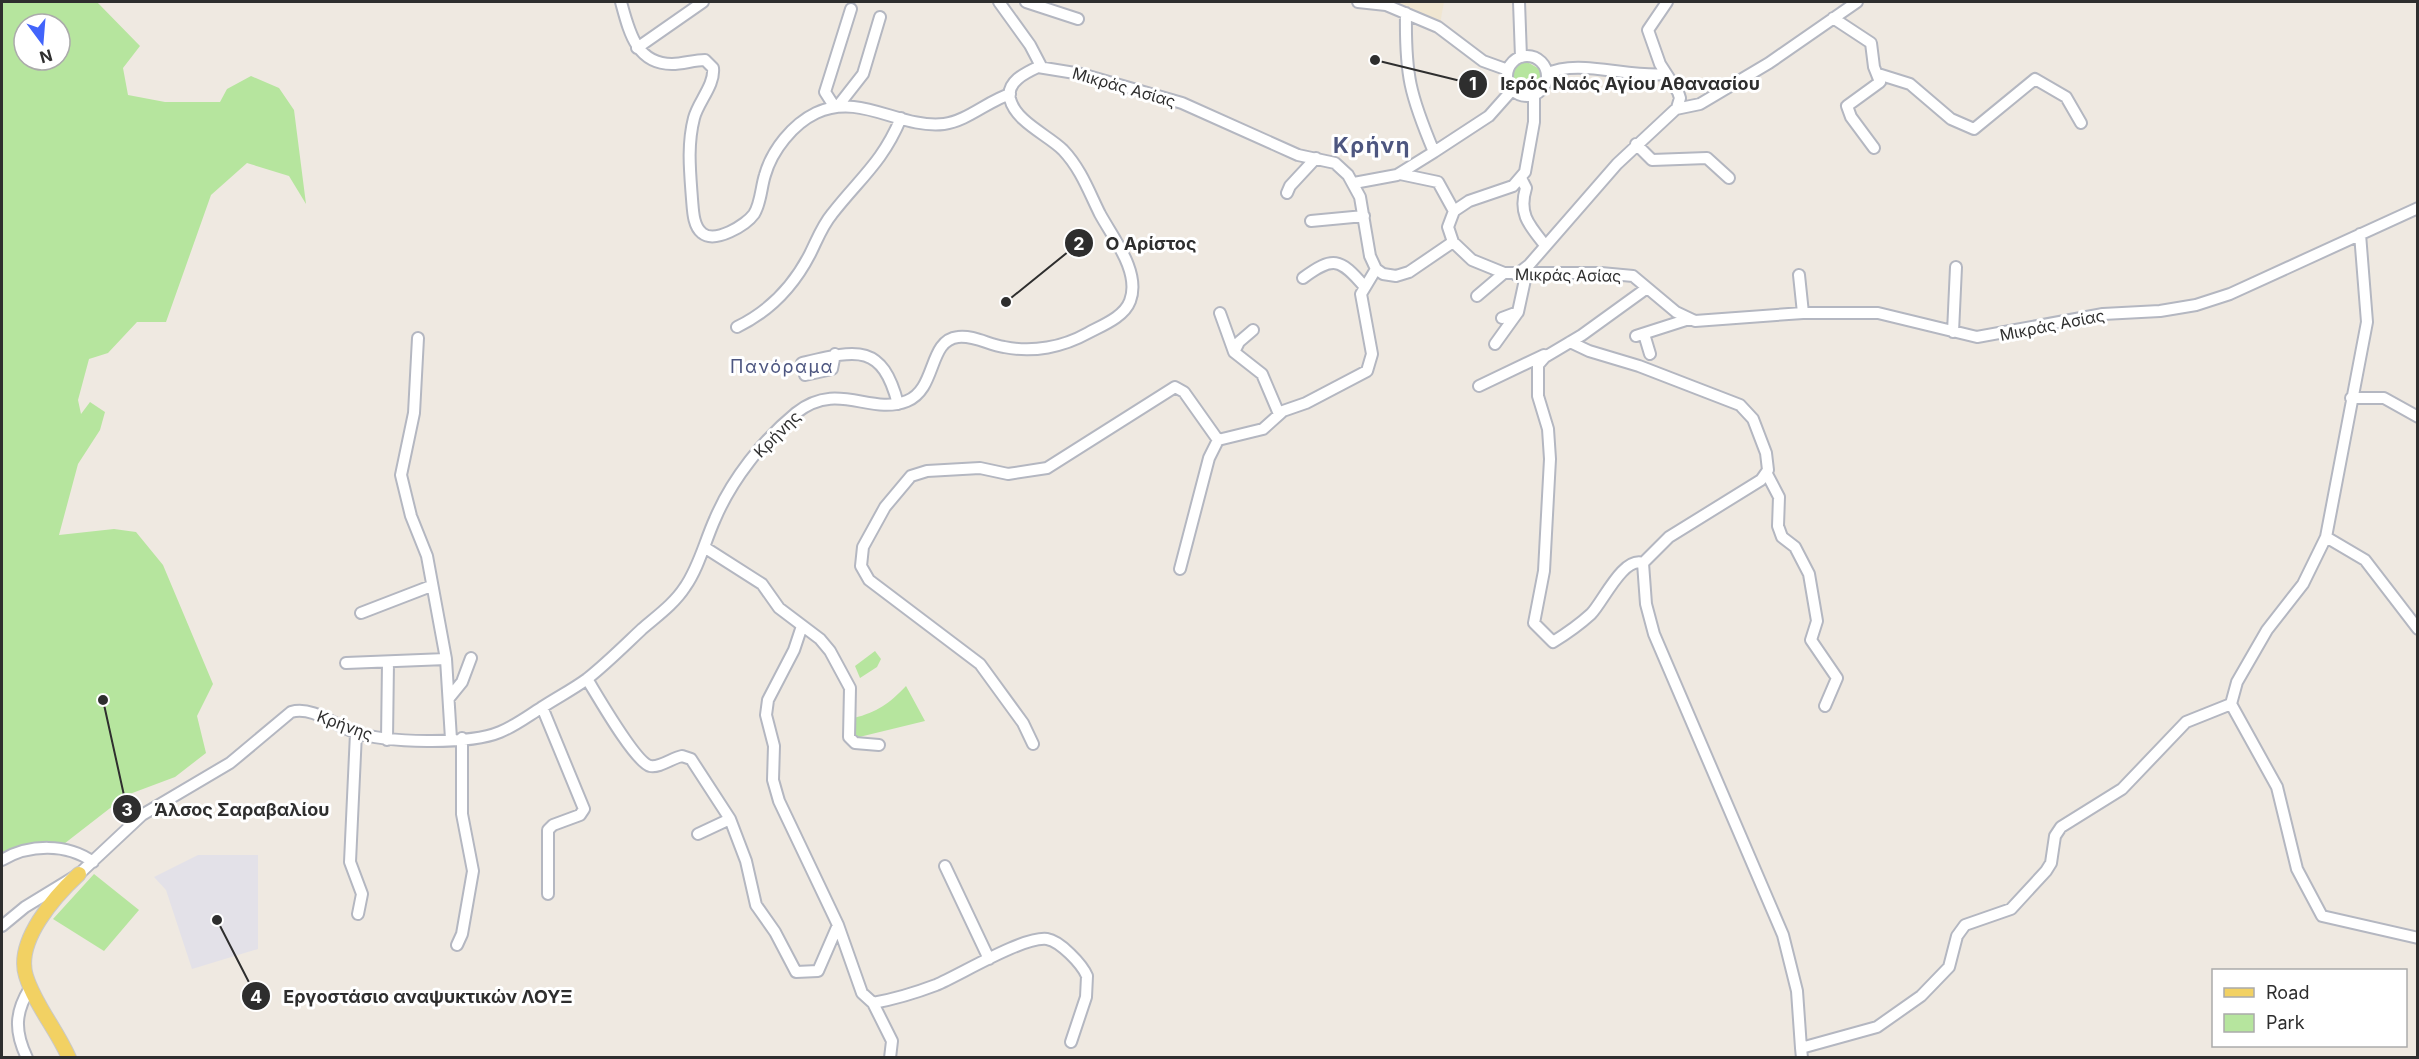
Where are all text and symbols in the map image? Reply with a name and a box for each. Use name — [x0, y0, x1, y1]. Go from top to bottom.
north arrow — [12, 12, 72, 72]
text: N — [38, 45, 55, 68]
street label: Μικράς Ασίας — [1070, 63, 1178, 111]
callout: Ιερός Ναός Αγίου Αθανασίου — [1458, 66, 1772, 102]
text: 1 — [1469, 73, 1477, 94]
text: Ιερός Ναός Αγίου Αθανασίου — [1500, 73, 1760, 94]
district label: Κρήνη — [1333, 132, 1411, 158]
callout: Ο Αρίστος — [1064, 225, 1209, 261]
text: 2 — [1073, 233, 1085, 254]
text: Ο Αρίστος — [1106, 233, 1196, 254]
street label: Μικράς Ασίας — [1515, 264, 1621, 286]
street label: Μικράς Ασίας — [1998, 305, 2106, 345]
district label: Πανόραμα — [730, 356, 834, 377]
street label: Κρήνης — [749, 406, 805, 462]
street label: Κρήνης — [314, 706, 376, 744]
callout: Άλσος Σαραβαλίου — [112, 791, 341, 827]
text: 3 — [121, 799, 133, 820]
text: Άλσος Σαραβαλίου — [155, 799, 329, 820]
legend — [2212, 969, 2407, 1047]
callout: Εργοστάσιο αναψυκτικών ΛΟΥΞ — [241, 978, 585, 1014]
text: Road — [2266, 982, 2309, 1003]
text: 4 — [250, 986, 262, 1007]
text: Εργοστάσιο αναψυκτικών ΛΟΥΞ — [283, 986, 573, 1007]
text: Park — [2266, 1012, 2305, 1033]

